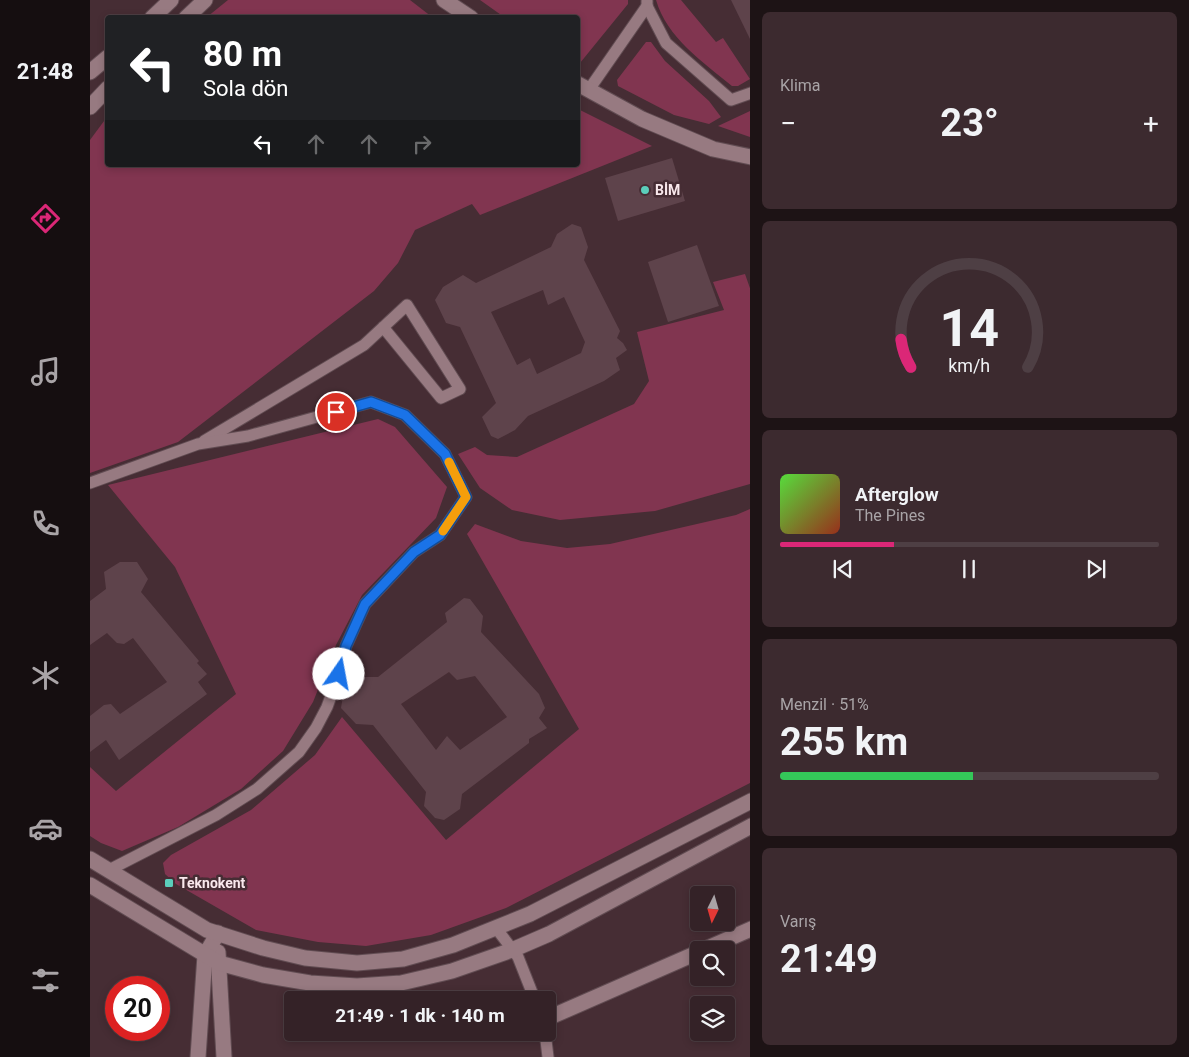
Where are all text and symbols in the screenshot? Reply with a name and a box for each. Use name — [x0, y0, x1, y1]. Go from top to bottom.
text: 80 m — [203, 34, 282, 75]
icon: left — [120, 35, 185, 100]
text: 21:48 — [17, 59, 73, 84]
text: Sola dön — [203, 76, 289, 101]
text: Klima — [780, 76, 821, 95]
text: 23° — [940, 101, 999, 145]
text: − — [780, 107, 796, 140]
text: + — [1143, 107, 1159, 140]
icon: left — [249, 130, 277, 158]
icon: ahead — [302, 130, 330, 158]
icon: ahead — [355, 130, 383, 158]
icon: right — [408, 130, 436, 158]
place label: BİM — [655, 182, 680, 198]
marker: BİM — [639, 184, 651, 196]
icon: directions — [28, 201, 63, 236]
text: 14 — [940, 298, 999, 359]
icon: music — [28, 354, 63, 389]
text: km/h — [949, 355, 990, 376]
pin — [315, 391, 357, 433]
icon: arrive — [322, 398, 350, 426]
text: Afterglow — [855, 483, 939, 506]
icon: phone — [28, 506, 63, 541]
text: The Pines — [855, 506, 925, 525]
icon: previous — [829, 555, 857, 583]
icon: pause — [955, 555, 983, 583]
icon: next — [1082, 555, 1110, 583]
position arrow — [312, 647, 364, 699]
icon: climate — [28, 658, 63, 693]
text: Menzil · 51% — [780, 695, 869, 714]
text: 255 km — [780, 720, 908, 764]
icon: car — [28, 811, 63, 846]
place label: Teknokent — [179, 875, 246, 891]
marker: Teknokent — [163, 877, 175, 889]
north arrow — [690, 886, 735, 931]
map controls — [690, 886, 735, 1041]
text: Varış — [780, 912, 816, 931]
text: 21:49 — [780, 937, 878, 981]
button: search — [690, 941, 735, 986]
icon: filters — [28, 963, 63, 998]
speed limit sign: 20 — [105, 976, 170, 1041]
button: layers — [690, 996, 735, 1041]
text: 21:49 · 1 dk · 140 m — [335, 1004, 505, 1027]

